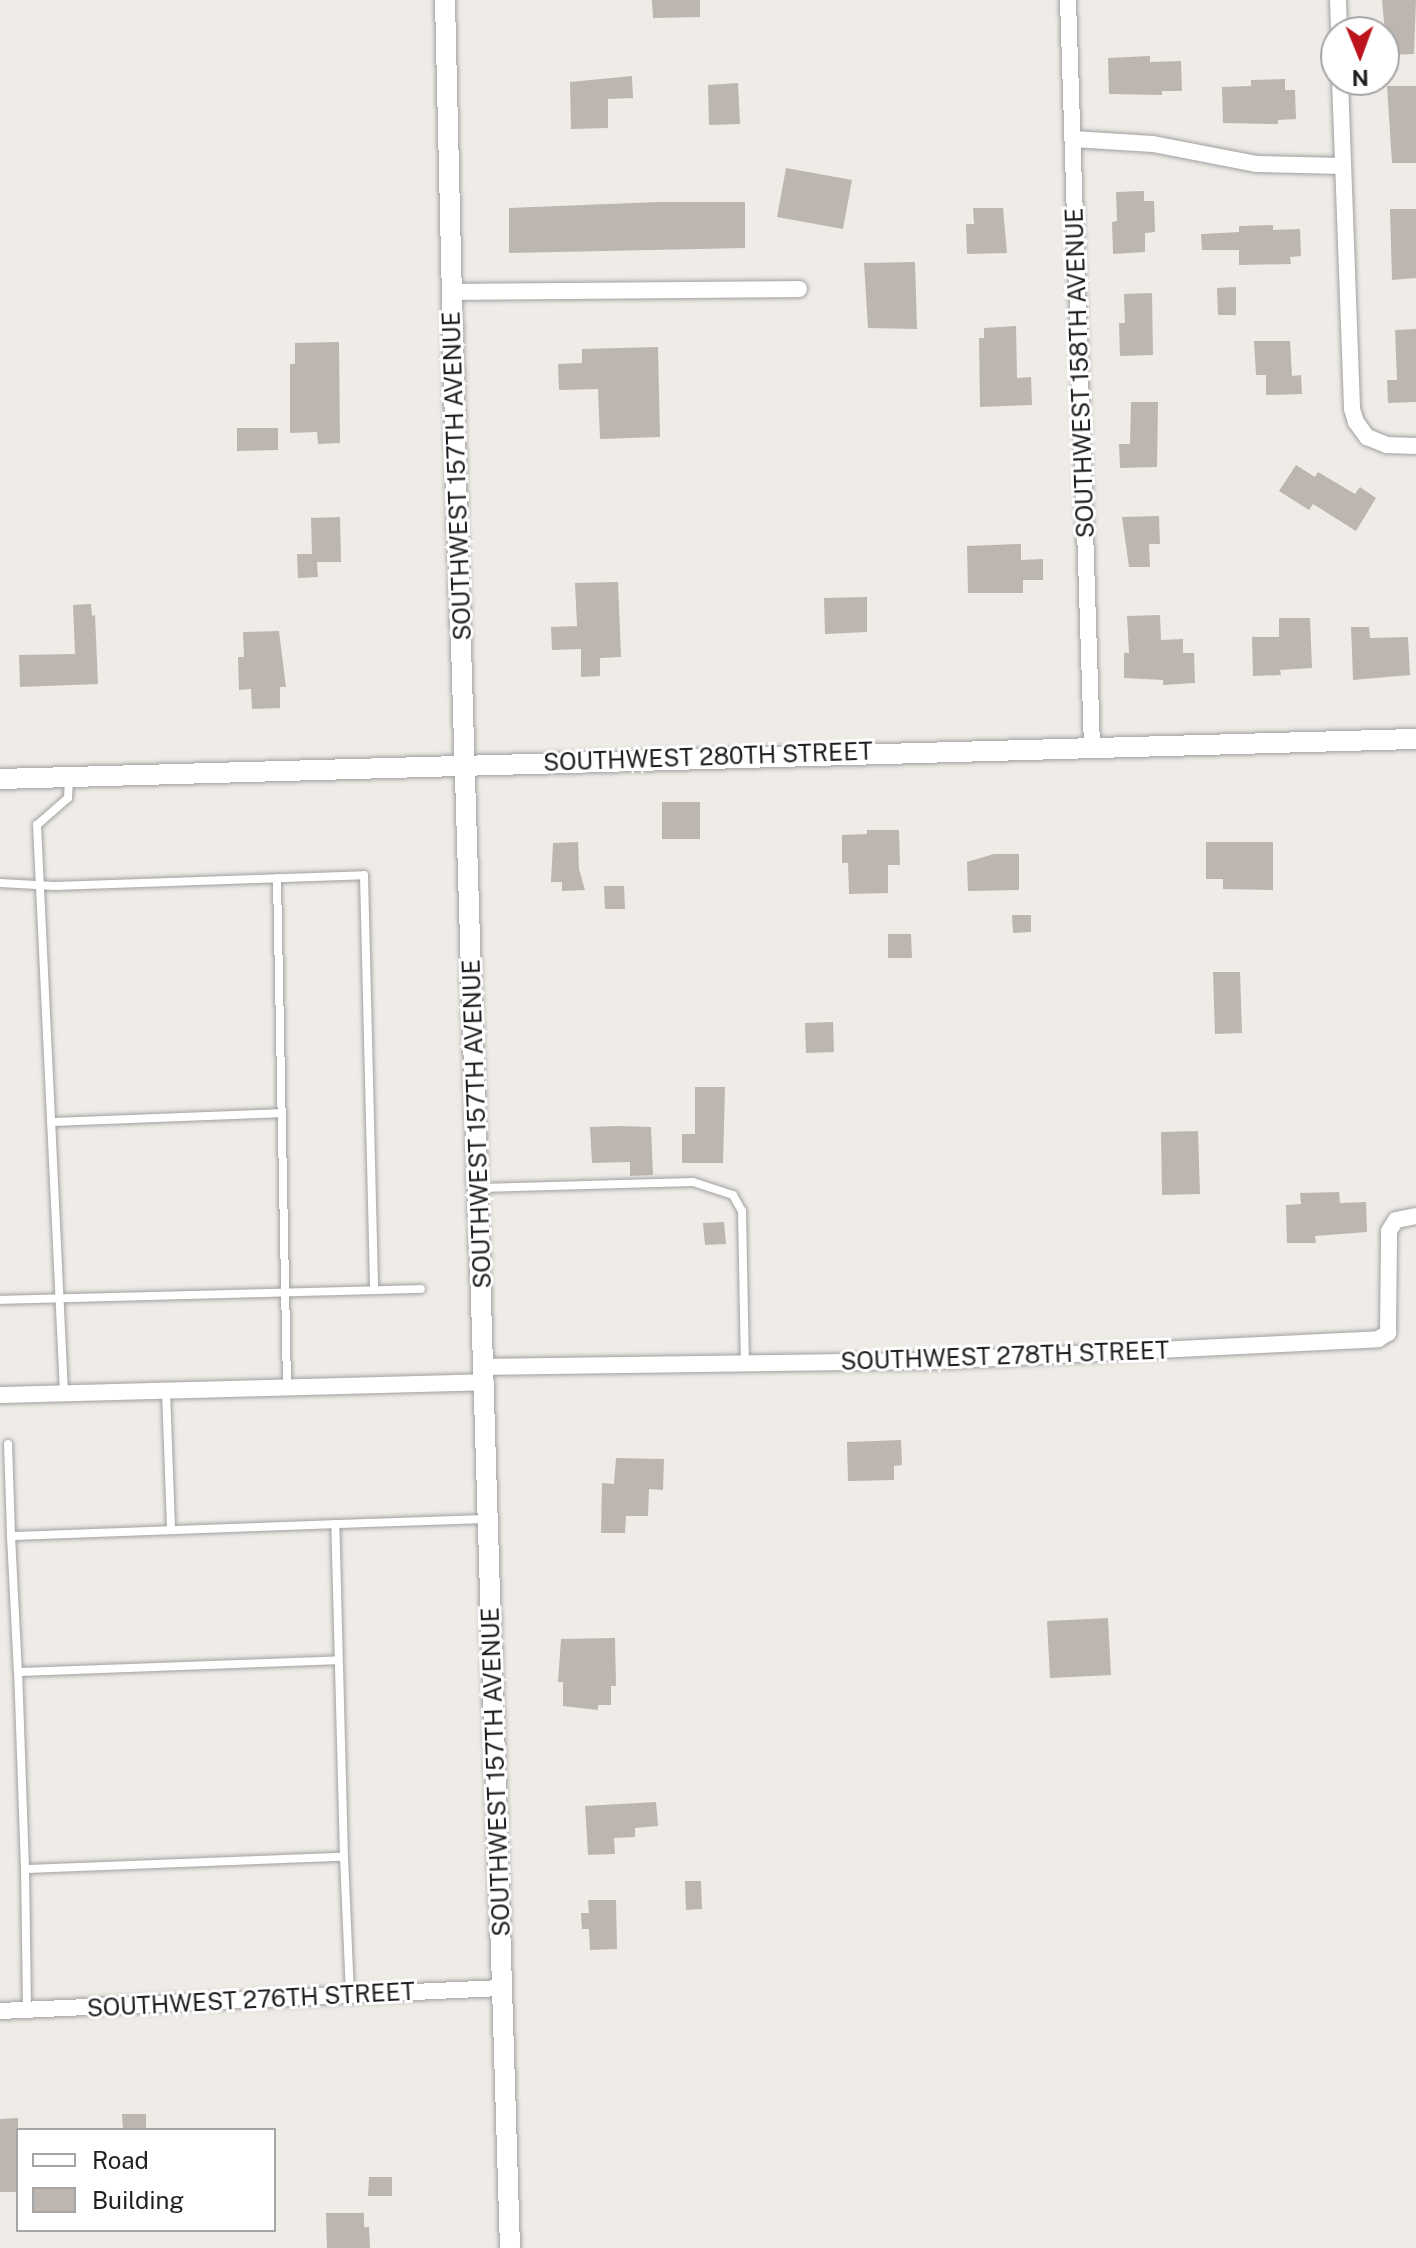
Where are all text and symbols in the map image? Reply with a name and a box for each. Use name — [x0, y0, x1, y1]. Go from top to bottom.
north arrow — [1320, 16, 1400, 96]
text: N — [1352, 65, 1369, 91]
street label: SOUTHWEST 158TH AVENUE — [1060, 207, 1100, 539]
street label: SOUTHWEST 157TH AVENUE — [437, 311, 477, 641]
street label: SOUTHWEST 280TH STREET — [543, 737, 873, 777]
street label: SOUTHWEST 157TH AVENUE — [457, 959, 497, 1289]
street label: SOUTHWEST 278TH STREET — [840, 1336, 1170, 1376]
street label: SOUTHWEST 157TH AVENUE — [476, 1607, 516, 1937]
street label: SOUTHWEST 276TH STREET — [86, 1977, 416, 2023]
legend — [16, 2128, 276, 2232]
text: Road — [92, 2146, 149, 2174]
text: Building — [92, 2186, 184, 2214]

